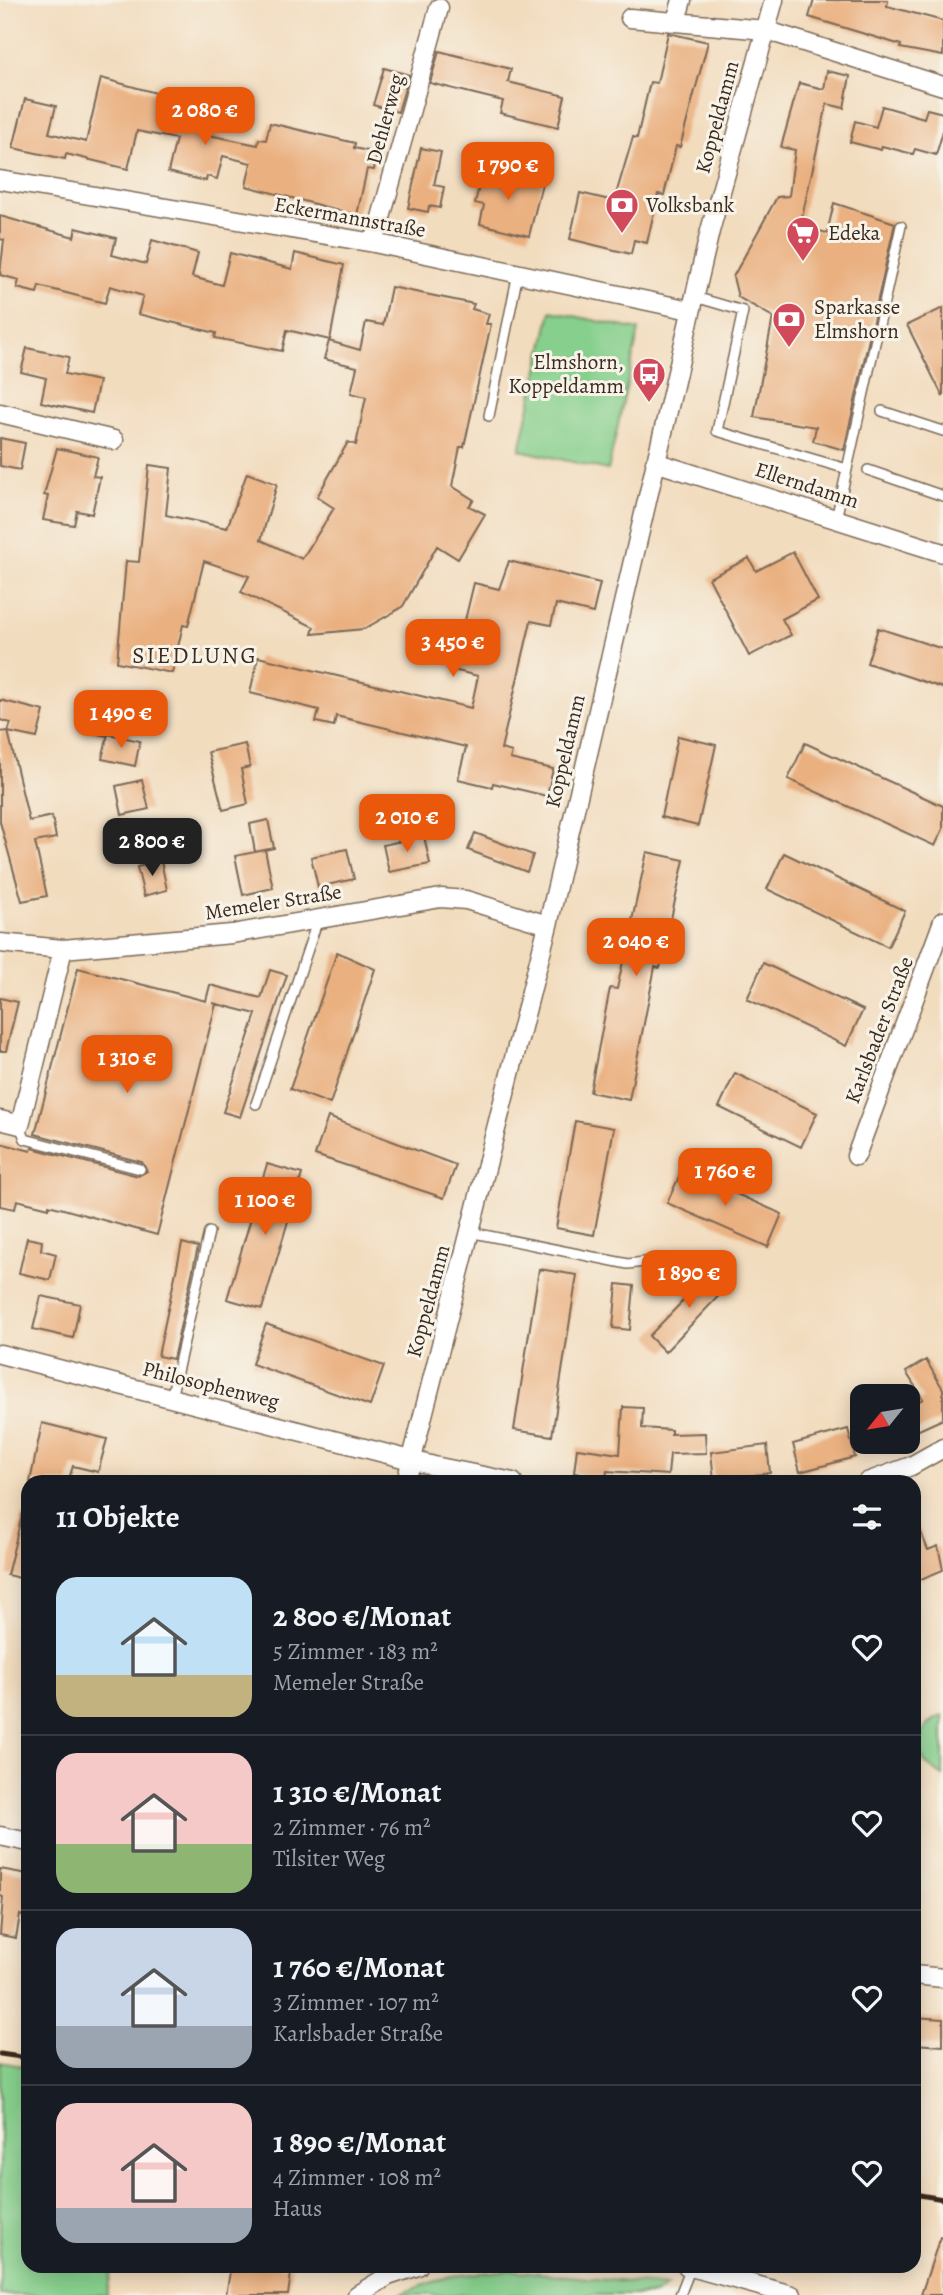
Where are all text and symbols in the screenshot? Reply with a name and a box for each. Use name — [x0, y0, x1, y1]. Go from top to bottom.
street label: Koppeldamm — [688, 57, 746, 177]
street label: Dehlerweg — [360, 70, 411, 167]
pin: 2 080 € — [140, 88, 270, 147]
text: 2 080 € — [172, 94, 238, 125]
pin: 1 790 € — [443, 142, 573, 202]
text: 1 790 € — [477, 149, 539, 180]
bank icon: Volksbank — [603, 186, 641, 235]
street label: Eckermannstraße — [272, 190, 428, 244]
place label: Volksbank — [645, 191, 735, 219]
supermarket icon: Edeka — [784, 214, 822, 263]
place label: Edeka — [828, 219, 881, 247]
place label: Sparkasse Elmshorn — [814, 293, 900, 345]
bank icon: Sparkasse Elmshorn — [770, 300, 808, 349]
place label: Elmshorn, Koppeldamm — [508, 348, 624, 400]
bus stop icon: Elmshorn, Koppeldamm — [630, 355, 668, 404]
street label: Ellerndamm — [751, 455, 863, 515]
pin: 3 450 € — [388, 620, 518, 679]
text: 3 450 € — [421, 626, 485, 657]
district label: SIEDLUNG — [132, 640, 258, 671]
pin: 1 490 € — [56, 690, 186, 750]
street label: Koppeldamm — [538, 691, 592, 811]
text: 1 490 € — [90, 697, 152, 728]
pin: 2 010 € — [342, 794, 472, 854]
text: 2 010 € — [375, 801, 439, 832]
pin: 2 800 € — [87, 818, 217, 878]
text: 2 800 € — [119, 825, 185, 856]
street label: Memeler Straße — [203, 877, 343, 927]
pin: 2 040 € — [571, 918, 701, 978]
text: 2 040 € — [603, 925, 669, 956]
street label: Karlsbader Straße — [838, 953, 920, 1107]
pin: 1 310 € — [62, 1036, 192, 1095]
text: 1 310 € — [97, 1042, 157, 1073]
pin: 1 760 € — [660, 1148, 790, 1208]
text: 1 760 € — [694, 1155, 756, 1186]
pin: 1 100 € — [200, 1178, 330, 1237]
text: 1 100 € — [235, 1184, 295, 1215]
street label: Koppeldamm — [399, 1241, 457, 1361]
pin: 1 890 € — [624, 1250, 754, 1310]
text: 1 890 € — [658, 1257, 720, 1288]
street label: Philosophenweg — [140, 1354, 283, 1416]
north arrow — [850, 1384, 920, 1454]
map controls — [850, 1384, 920, 1454]
text: 11 Objekte — [56, 1497, 180, 1537]
icon: filters — [848, 1498, 886, 1536]
text: 2 800 €/Monat — [273, 1596, 451, 1636]
icon: home — [112, 1605, 196, 1689]
icon: heart — [848, 1628, 886, 1666]
text: 5 Zimmer · 183 m² — [273, 1636, 438, 1667]
text: Memeler Straße — [273, 1667, 424, 1698]
text: 1 310 €/Monat — [273, 1772, 442, 1812]
icon: home — [112, 1781, 196, 1865]
icon: heart — [848, 1804, 886, 1842]
text: 2 Zimmer · 76 m² — [273, 1812, 431, 1843]
text: Tilsiter Weg — [273, 1843, 385, 1874]
text: 1 760 €/Monat — [273, 1947, 445, 1987]
icon: home — [112, 1956, 196, 2040]
icon: heart — [848, 1979, 886, 2017]
text: 3 Zimmer · 107 m² — [273, 1987, 439, 2018]
text: Karlsbader Straße — [273, 2018, 443, 2049]
text: 1 890 €/Monat — [273, 2122, 446, 2162]
icon: home — [112, 2131, 196, 2215]
icon: heart — [848, 2154, 886, 2192]
text: 4 Zimmer · 108 m² — [273, 2162, 441, 2193]
text: Haus — [273, 2193, 322, 2224]

